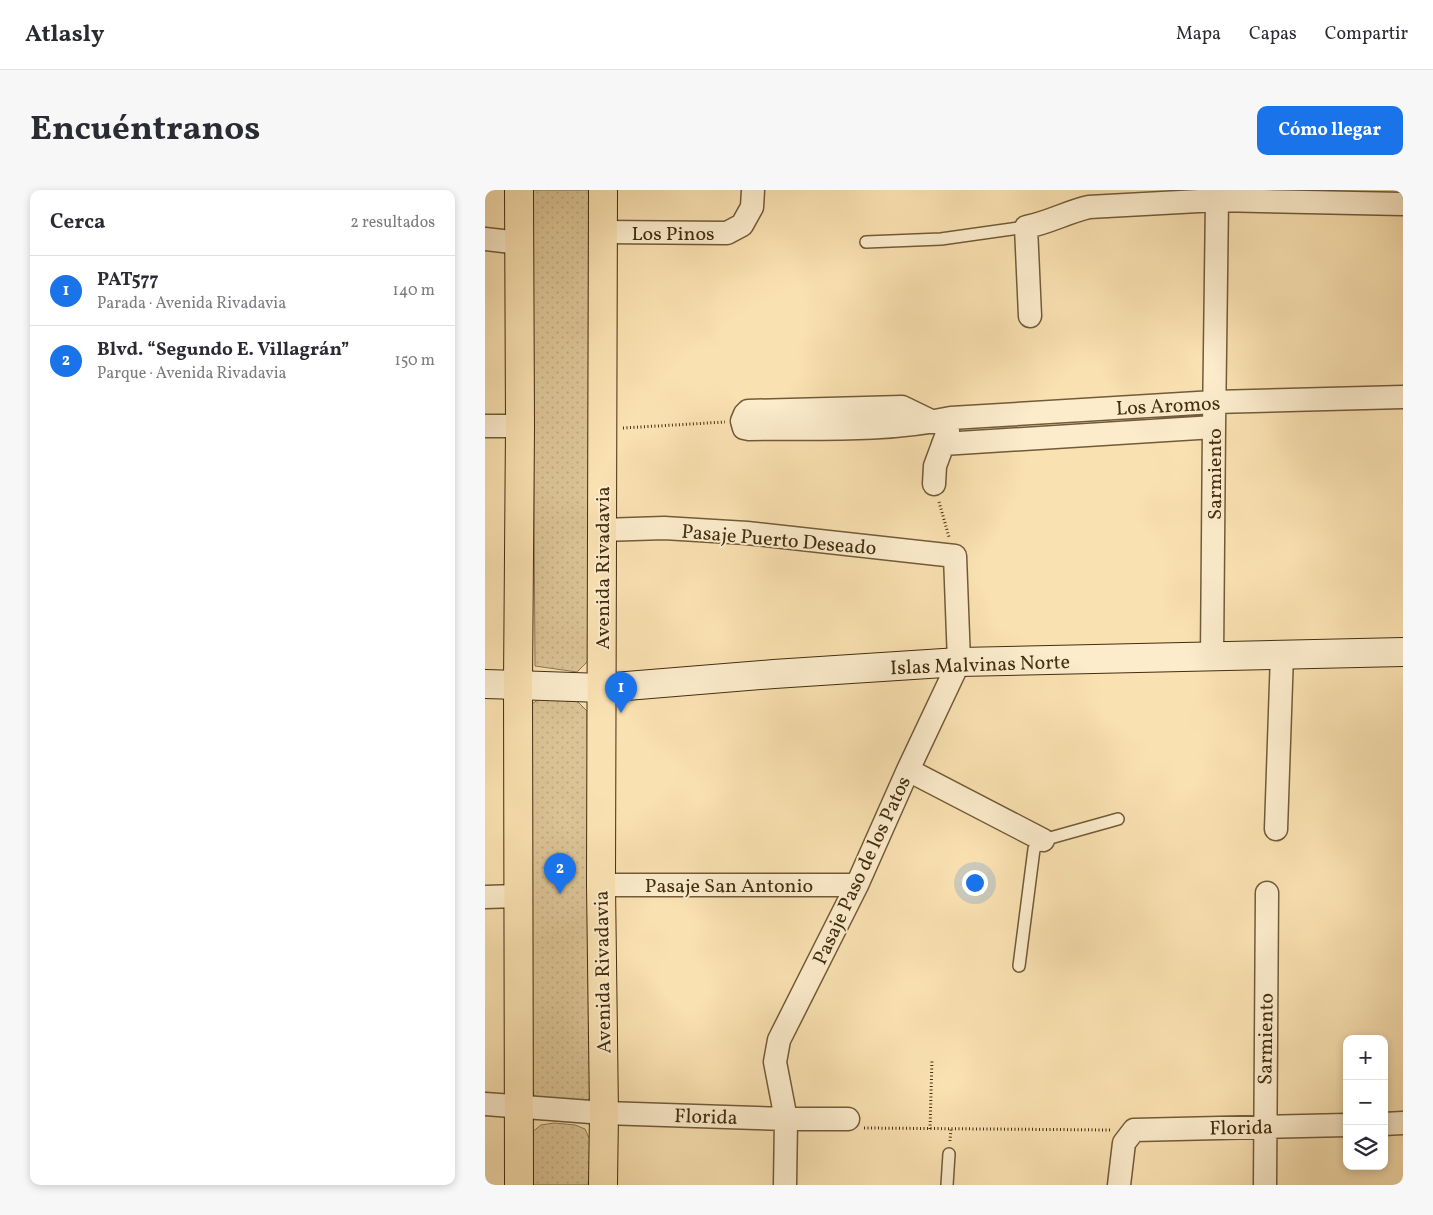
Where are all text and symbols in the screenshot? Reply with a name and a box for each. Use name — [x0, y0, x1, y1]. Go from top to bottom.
text: Atlasly — [25, 18, 104, 52]
text: Mapa — [1176, 22, 1221, 47]
text: Capas — [1249, 22, 1297, 47]
text: Compartir — [1325, 22, 1408, 47]
text: Encuéntranos — [30, 106, 260, 154]
button: Cómo llegar — [1257, 106, 1403, 155]
text: Cerca — [50, 208, 105, 237]
text: 2 resultados — [350, 212, 435, 234]
street label: Los Pinos — [631, 221, 715, 249]
text: PAT577 — [97, 267, 159, 293]
text: 1 — [63, 280, 69, 302]
text: 140 m — [393, 280, 435, 302]
text: Parada · Avenida Rivadavia — [97, 293, 286, 315]
text: Blvd. “Segundo E. Villagrán” — [97, 337, 349, 363]
text: 2 — [62, 350, 70, 372]
text: 150 m — [394, 350, 435, 372]
text: Parque · Avenida Rivadavia — [97, 363, 287, 385]
street label: Los Aromos — [1115, 390, 1221, 424]
street label: Sarmiento — [1202, 428, 1230, 520]
street label: Avenida Rivadavia — [590, 486, 618, 650]
street label: Pasaje Puerto Deseado — [680, 519, 877, 563]
street label: Islas Malvinas Norte — [890, 649, 1070, 683]
pin: 1 — [605, 672, 637, 713]
street label: Pasaje Paso de los Patos — [807, 772, 919, 970]
pin: 2 — [544, 853, 576, 894]
your location — [962, 870, 988, 896]
street label: Pasaje San Antonio — [645, 873, 813, 901]
street label: Avenida Rivadavia — [589, 890, 619, 1054]
street label: Sarmiento — [1252, 993, 1282, 1085]
map controls — [1343, 1035, 1388, 1170]
button: + — [1343, 1035, 1388, 1080]
button: − — [1343, 1080, 1388, 1125]
street label: Florida — [674, 1103, 738, 1133]
street label: Florida — [1209, 1114, 1273, 1144]
button: layers — [1343, 1125, 1388, 1170]

